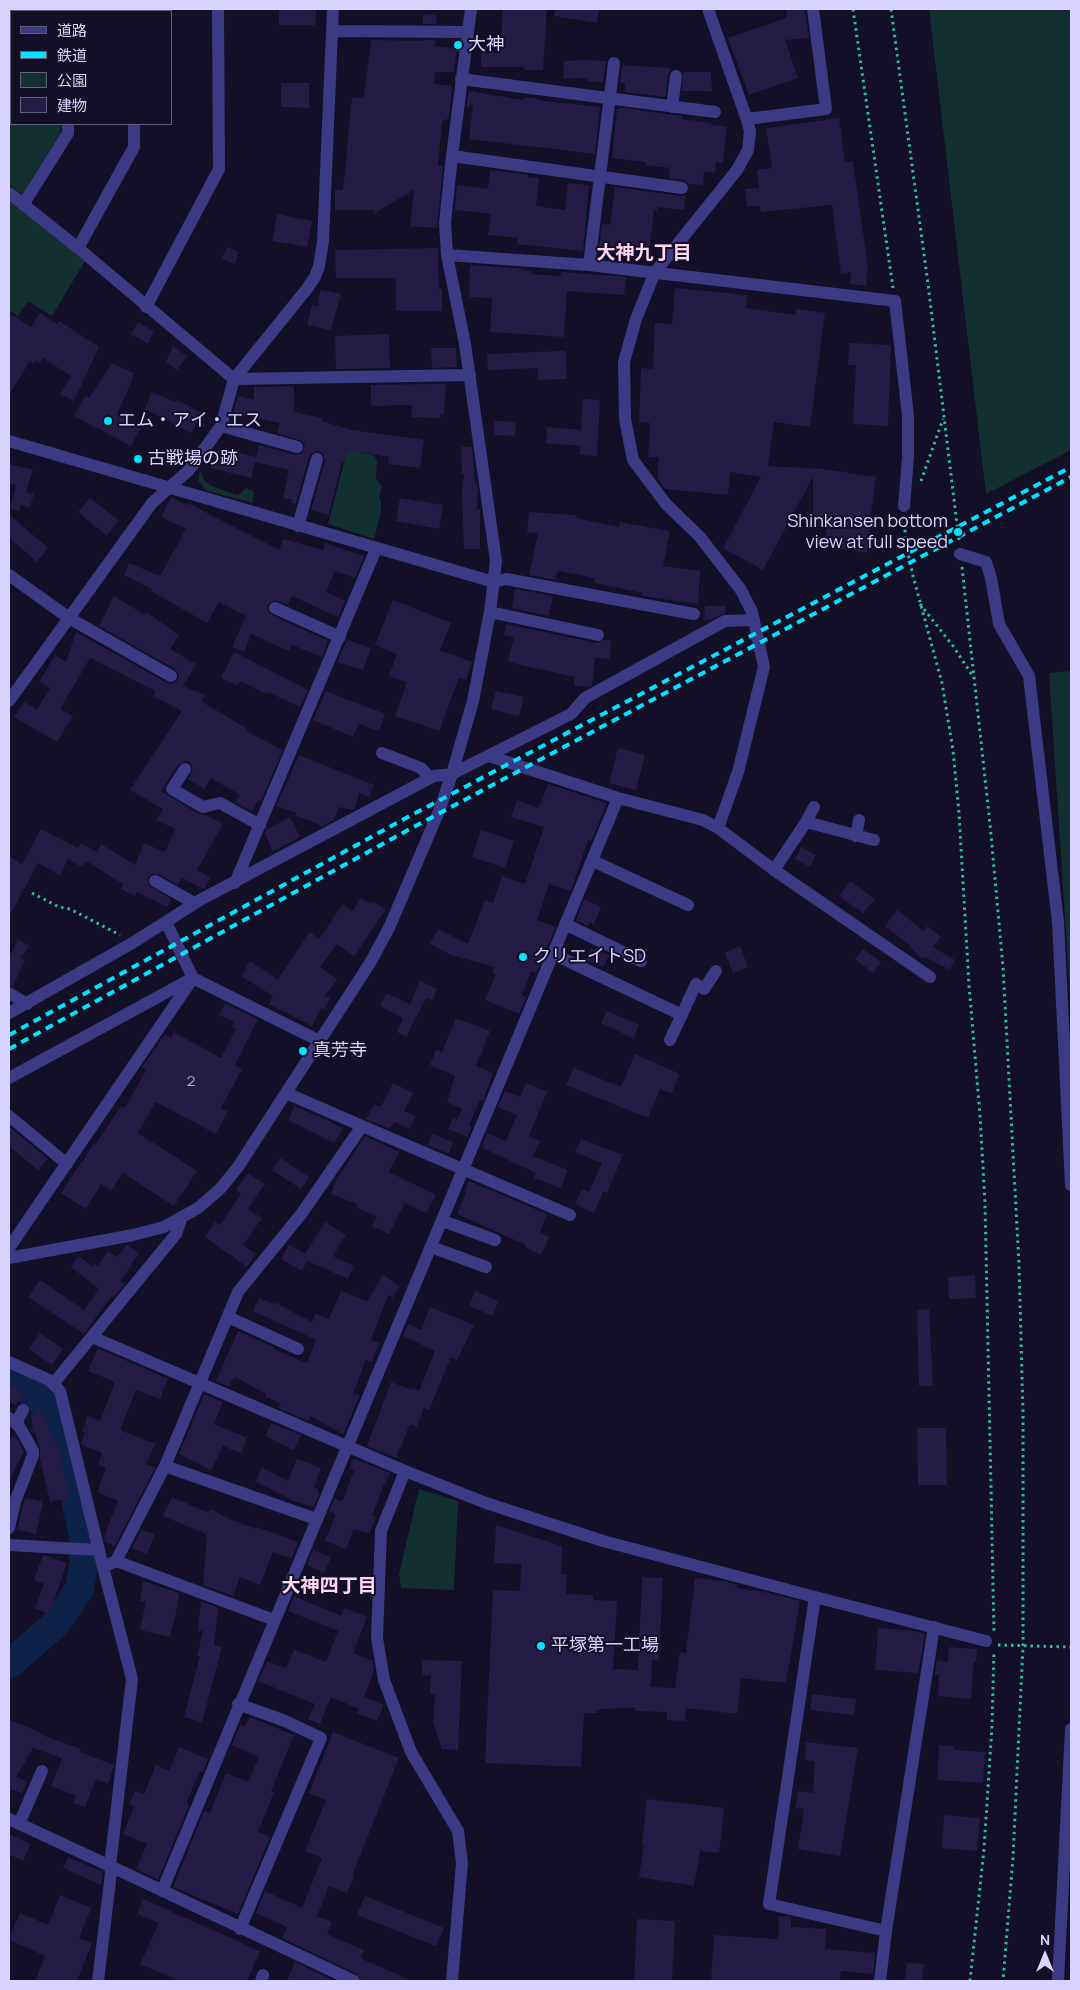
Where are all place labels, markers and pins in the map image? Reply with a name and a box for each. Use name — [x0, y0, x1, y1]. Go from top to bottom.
place label: 大神 — [468, 34, 504, 56]
marker: 大神 — [452, 39, 464, 51]
place label: エム・アイ・エス — [118, 410, 262, 432]
marker: エム・アイ・エス — [102, 415, 114, 427]
place label: 古戦場の跡 — [148, 448, 238, 470]
marker: 古戦場の跡 — [132, 453, 144, 465]
place label: Shinkansen bottom view at full speed — [787, 511, 948, 554]
marker: Shinkansen bottom view at full speed — [952, 526, 964, 538]
place label: クリエイトSD — [533, 946, 646, 968]
marker: クリエイトSD — [517, 951, 529, 963]
place label: 真芳寺 — [313, 1040, 367, 1062]
marker: 真芳寺 — [297, 1045, 309, 1057]
place label: 平塚第一工場 — [551, 1635, 659, 1657]
marker: 平塚第一工場 — [535, 1640, 547, 1652]

